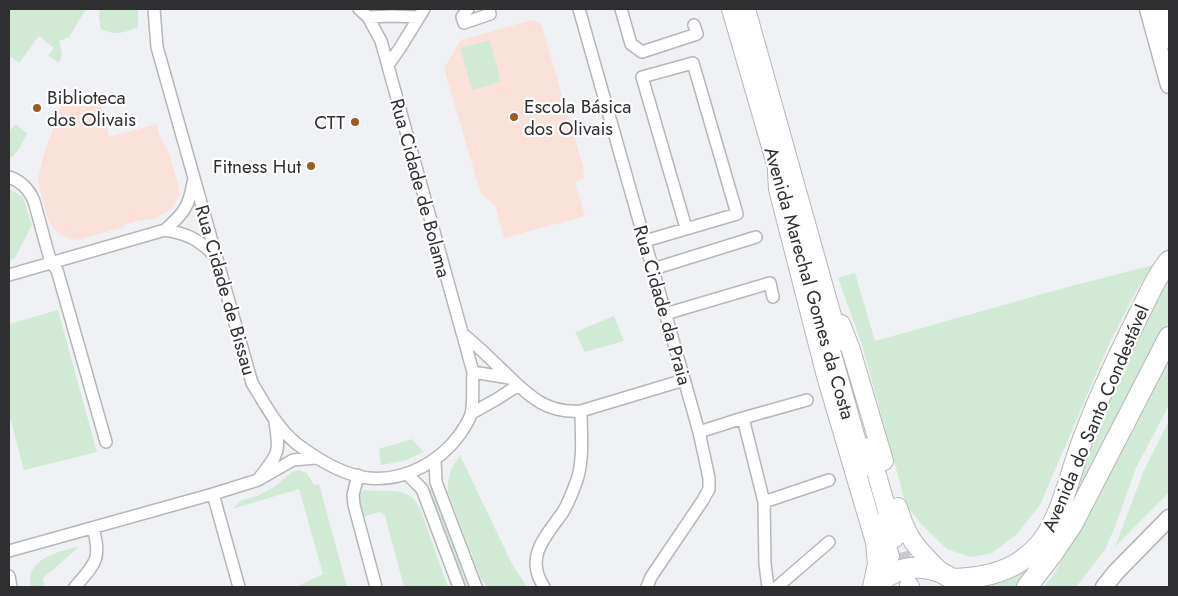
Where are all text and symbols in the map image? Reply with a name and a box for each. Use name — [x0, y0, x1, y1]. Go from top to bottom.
place label: Biblioteca dos Olivais — [47, 84, 136, 133]
place label: Escola Básica dos Olivais — [524, 93, 631, 142]
street label: Rua Cidade de Bolama — [384, 96, 457, 281]
marker: Biblioteca dos Olivais — [31, 102, 43, 114]
place label: CTT — [314, 109, 345, 136]
marker: Escola Básica dos Olivais — [508, 111, 520, 123]
marker: CTT — [349, 116, 361, 128]
street label: Avenida Marechal Gomes da Costa — [758, 144, 861, 423]
place label: Fitness Hut — [213, 153, 301, 180]
marker: Fitness Hut — [305, 160, 317, 172]
street label: Rua Cidade de Bissau — [188, 202, 263, 378]
street label: Rua Cidade da Praia — [627, 222, 698, 388]
street label: Avenida do Santo Condestável — [1035, 300, 1156, 536]

